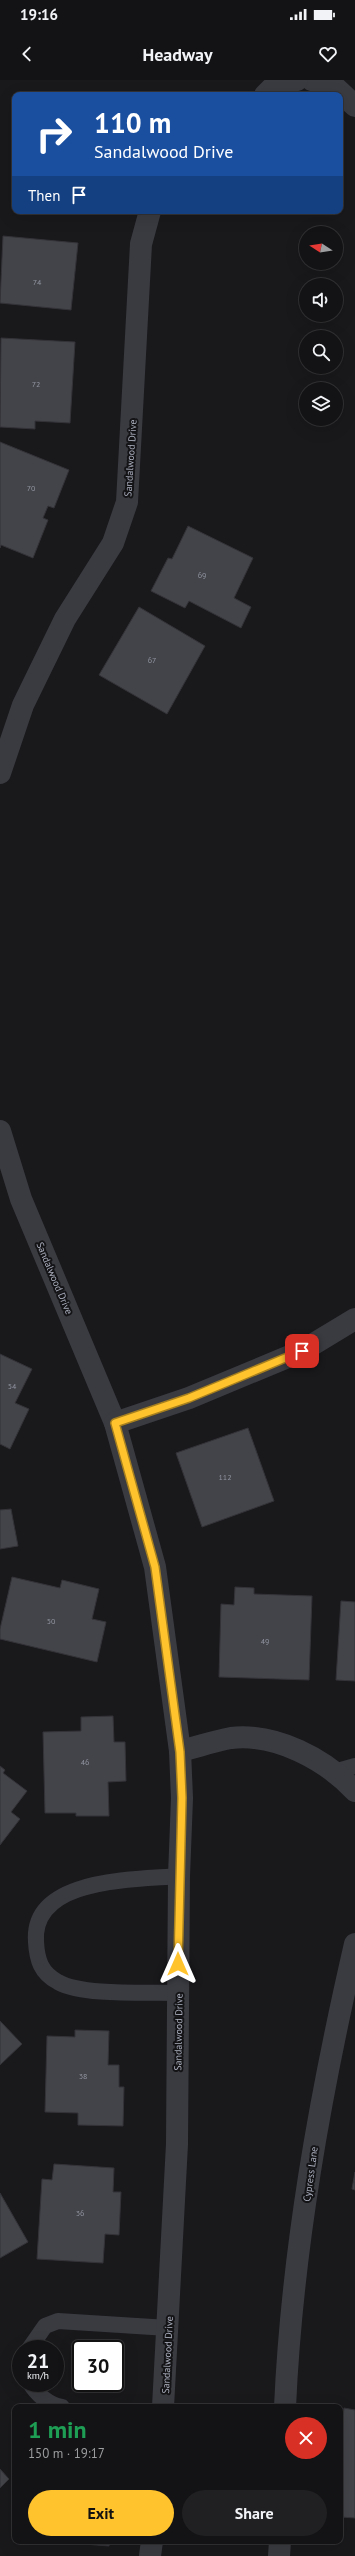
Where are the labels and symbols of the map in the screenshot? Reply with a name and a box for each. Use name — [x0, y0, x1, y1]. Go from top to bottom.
north arrow — [299, 226, 343, 270]
house number: 74 — [33, 277, 42, 287]
house number: 72 — [32, 379, 40, 389]
street label: Sandalwood Drive — [121, 419, 140, 497]
house number: 70 — [27, 483, 36, 493]
house number: 69 — [198, 570, 206, 580]
house number: 67 — [148, 655, 156, 665]
street label: Sandalwood Drive — [33, 1240, 76, 1316]
pin — [285, 1334, 319, 1368]
house number: 54 — [8, 1381, 17, 1391]
house number: 112 — [218, 1472, 232, 1482]
house number: 50 — [47, 1616, 56, 1626]
house number: 49 — [261, 1636, 269, 1646]
house number: 46 — [81, 1757, 89, 1767]
position arrow — [157, 1943, 199, 1985]
street label: Sandalwood Drive — [171, 1993, 186, 2071]
house number: 38 — [79, 2071, 87, 2081]
street label: Cypress Lane — [300, 2146, 321, 2202]
house number: 36 — [76, 2208, 84, 2218]
street label: Sandalwood Drive — [159, 2316, 176, 2394]
speed limit sign: 30 — [72, 2340, 124, 2392]

